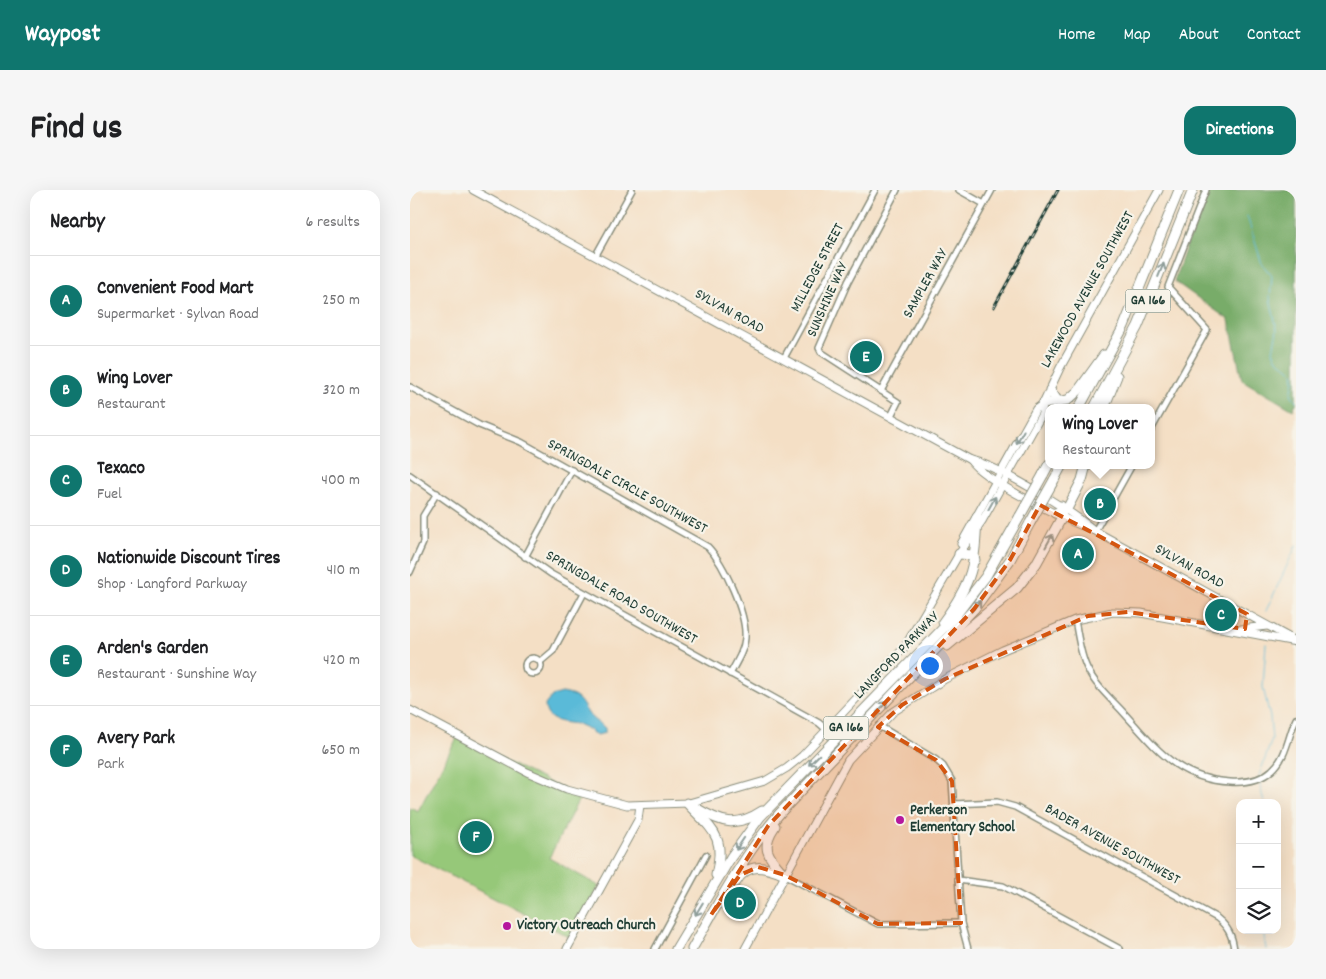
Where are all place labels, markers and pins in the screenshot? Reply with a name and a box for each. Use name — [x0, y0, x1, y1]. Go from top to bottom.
pin: E — [850, 338, 882, 376]
pin: B — [1084, 485, 1116, 523]
pin: A — [1062, 535, 1094, 573]
pin: C — [1205, 596, 1237, 634]
place label: Perkerson Elementary School — [910, 800, 1015, 839]
marker: Perkerson Elementary School — [894, 814, 906, 826]
pin: F — [460, 818, 492, 856]
pin: D — [724, 884, 756, 922]
place label: Victory Outreach Church — [517, 915, 656, 937]
marker: Victory Outreach Church — [501, 920, 513, 932]

